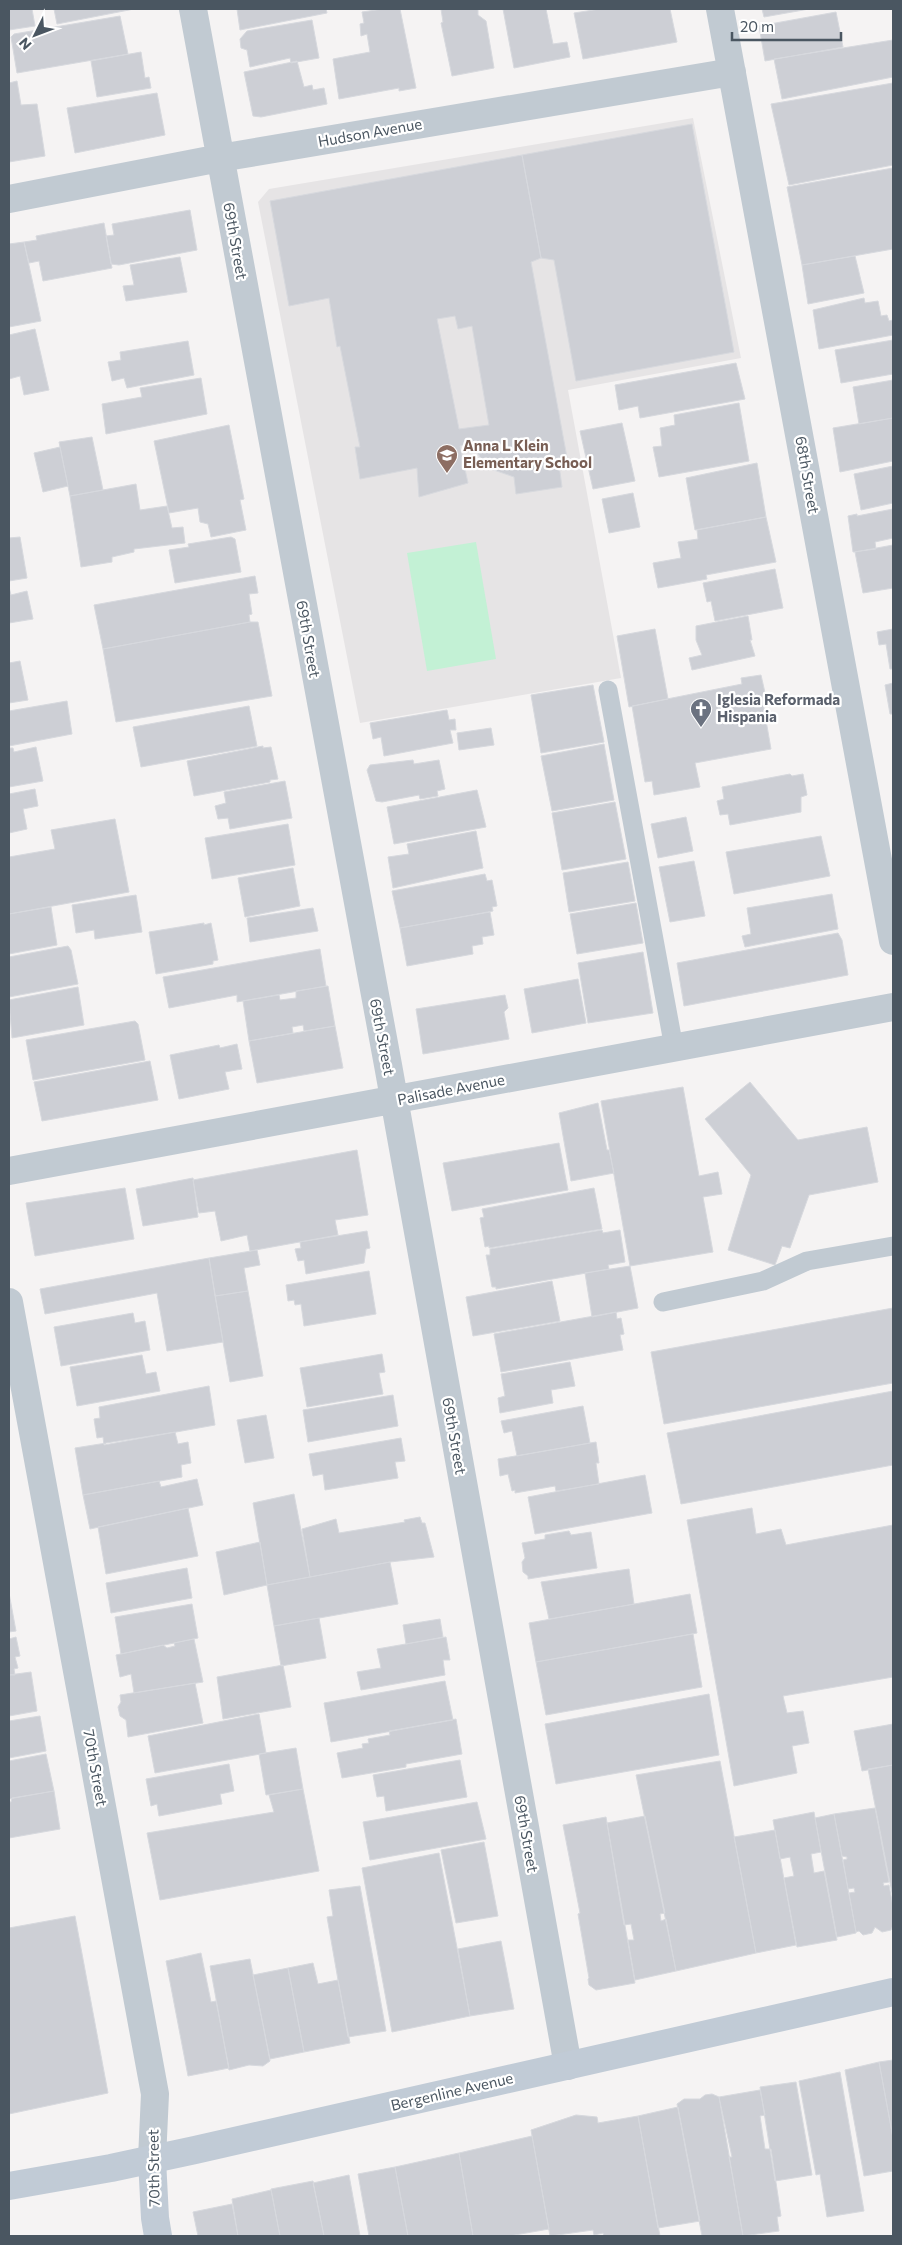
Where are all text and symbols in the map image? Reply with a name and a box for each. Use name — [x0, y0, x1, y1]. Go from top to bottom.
north arrow — [10, 10, 60, 60]
scale bar — [732, 10, 841, 42]
text: 20 m — [740, 17, 774, 35]
text: N — [15, 34, 35, 54]
street label: Hudson Avenue — [316, 114, 423, 150]
street label: 69th Street — [220, 201, 252, 281]
street label: 68th Street — [792, 435, 824, 515]
place label: Anna L Klein Elementary School — [463, 436, 592, 471]
school or university icon: Anna L Klein Elementary School — [435, 443, 459, 474]
street label: 69th Street — [293, 599, 325, 679]
place label: Iglesia Reformada Hispania — [717, 690, 840, 725]
church icon: Iglesia Reformada Hispania — [689, 697, 713, 728]
street label: 69th Street — [367, 997, 399, 1077]
street label: Palisade Avenue — [396, 1070, 506, 1108]
street label: 69th Street — [439, 1396, 471, 1476]
street label: 70th Street — [80, 1728, 112, 1808]
street label: 69th Street — [511, 1794, 543, 1874]
street label: Bergenline Avenue — [389, 2068, 515, 2114]
street label: 70th Street — [143, 2129, 163, 2207]

